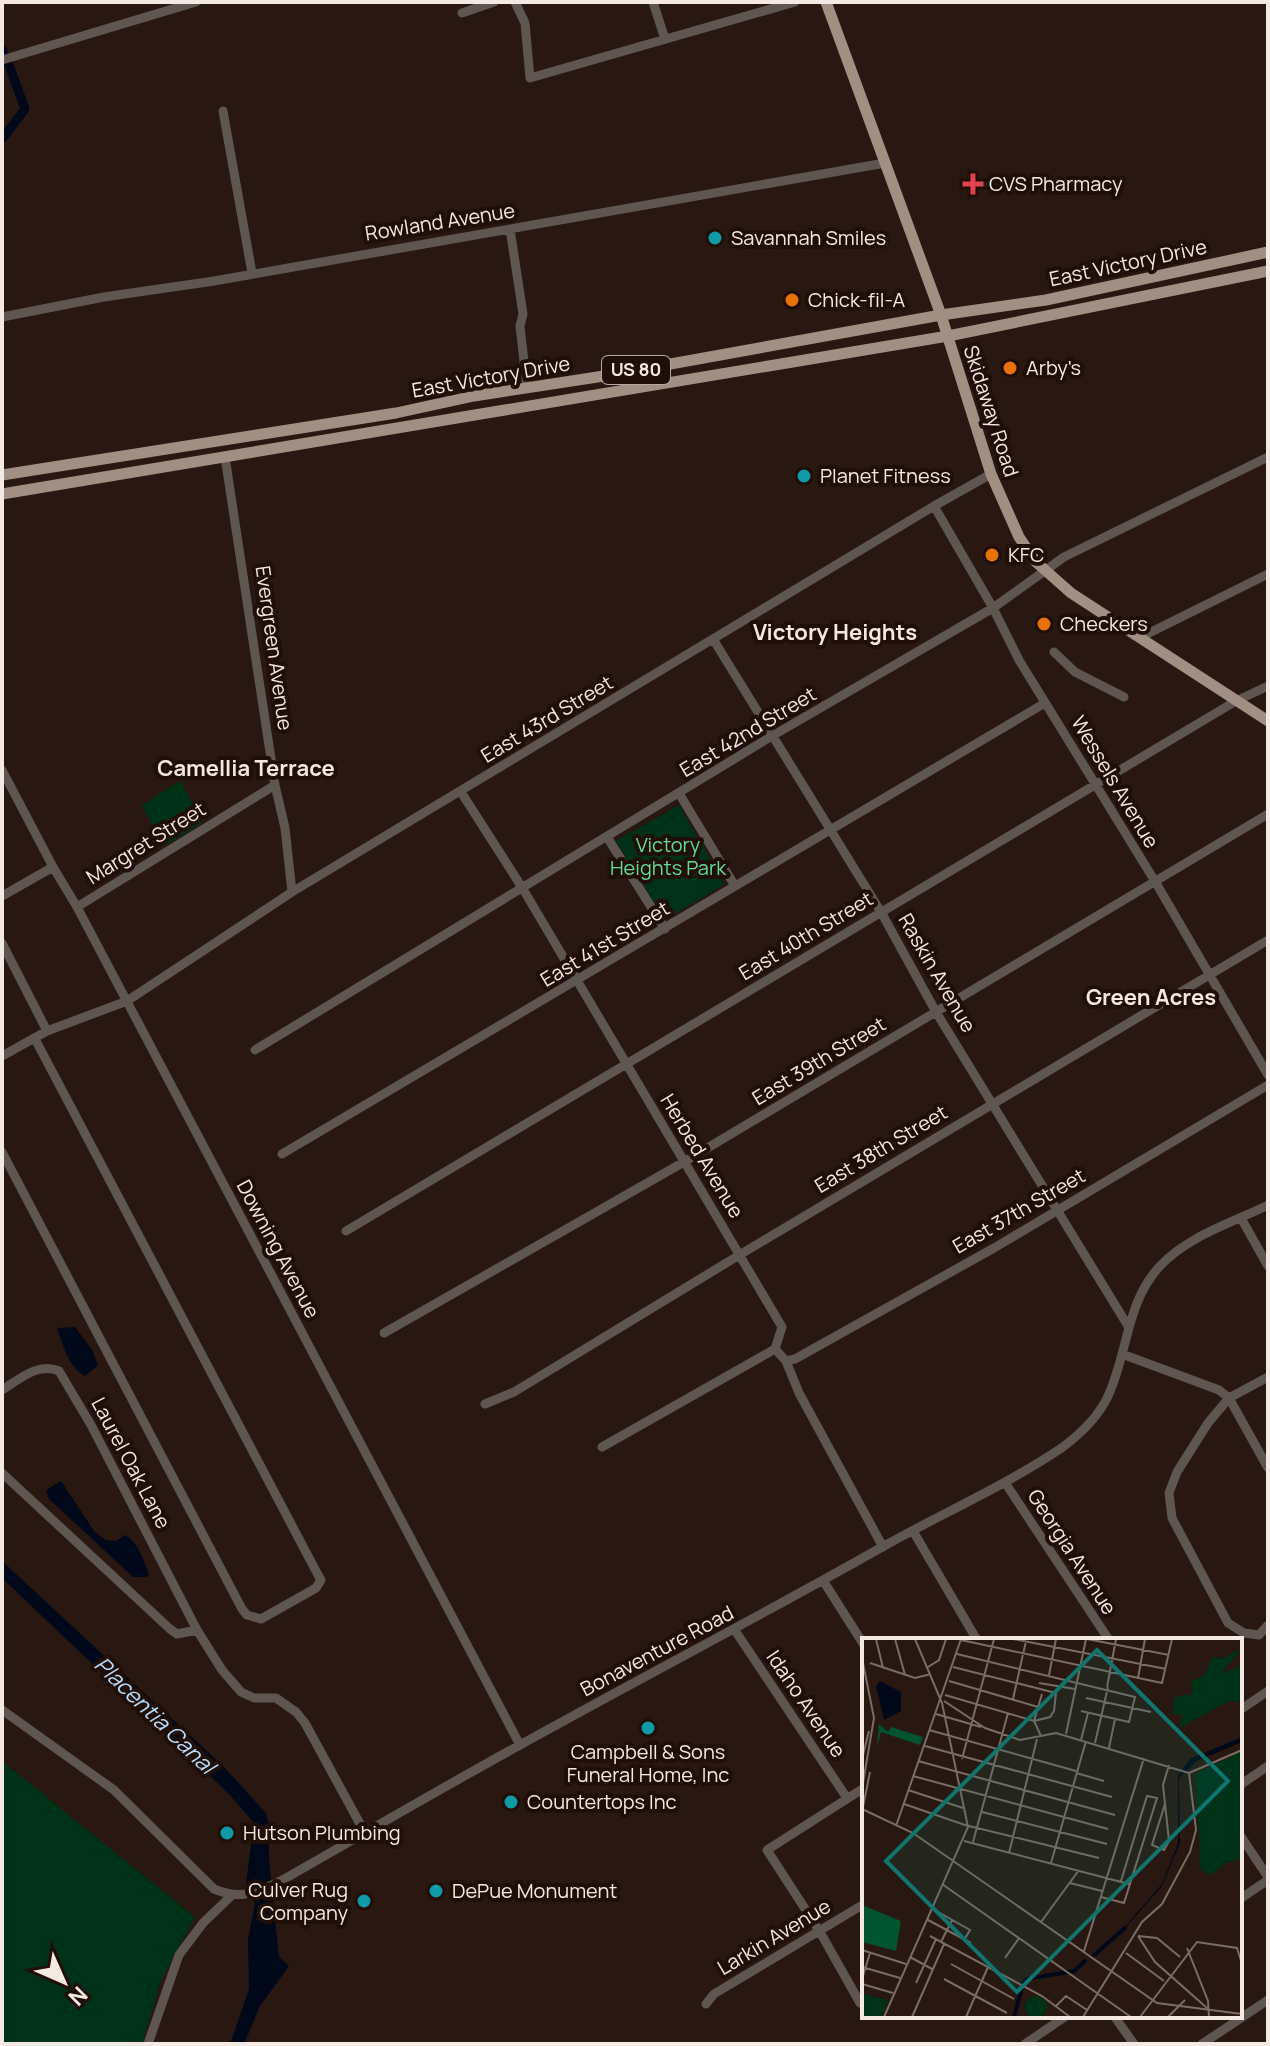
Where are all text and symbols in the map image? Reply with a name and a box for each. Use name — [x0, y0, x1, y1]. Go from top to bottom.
place label: CVS Pharmacy — [989, 170, 1123, 197]
marker: CVS Pharmacy — [964, 175, 982, 193]
street label: Rowland Avenue — [363, 196, 517, 247]
place label: Savannah Smiles — [731, 224, 886, 251]
marker: Savannah Smiles — [706, 229, 724, 247]
street label: East Victory Drive — [1047, 233, 1209, 292]
place label: Chick-fil-A — [808, 286, 905, 313]
marker: Chick-fil-A — [783, 291, 801, 309]
street label: Skidaway Road — [958, 342, 1025, 480]
street label: East Victory Drive — [410, 349, 572, 404]
place label: Arby's — [1026, 354, 1081, 381]
road number: US 80 — [602, 356, 670, 384]
marker: Arby's — [1001, 359, 1019, 377]
place label: Planet Fitness — [820, 462, 951, 489]
marker: Planet Fitness — [795, 467, 813, 485]
place label: KFC — [1008, 541, 1044, 568]
marker: KFC — [983, 546, 1001, 564]
street label: Evergreen Avenue — [250, 564, 299, 732]
place label: Checkers — [1060, 610, 1148, 637]
marker: Checkers — [1035, 615, 1053, 633]
district label: Victory Heights — [753, 617, 917, 647]
street label: East 43rd Street — [476, 669, 618, 769]
street label: East 42nd Street — [675, 680, 821, 783]
street label: Wessels Avenue — [1065, 711, 1166, 853]
district label: Camellia Terrace — [157, 753, 335, 783]
street label: Margret Street — [81, 795, 211, 890]
park label: Victory Heights Park — [610, 831, 727, 881]
street label: East 40th Street — [734, 885, 878, 986]
street label: East 41st Street — [535, 894, 674, 993]
street label: Raskin Avenue — [892, 908, 982, 1037]
district label: Green Acres — [1086, 982, 1216, 1012]
street label: East 39th Street — [747, 1010, 890, 1111]
street label: Herbed Avenue — [655, 1089, 750, 1223]
street label: East 38th Street — [809, 1098, 952, 1199]
street label: East 37th Street — [948, 1162, 1090, 1259]
street label: Downing Avenue — [231, 1175, 326, 1323]
street label: Laurel Oak Lane — [86, 1392, 177, 1533]
street label: Georgia Avenue — [1022, 1484, 1123, 1620]
street label: Bonaventure Road — [576, 1599, 738, 1702]
inset map — [862, 1638, 1242, 2018]
street label: Idaho Avenue — [761, 1645, 852, 1763]
water label: Placentia Canal — [88, 1650, 224, 1782]
marker: Campbell & Sons Funeral Home, Inc — [639, 1719, 657, 1737]
place label: Campbell & Sons Funeral Home, Inc — [567, 1738, 729, 1788]
place label: Countertops Inc — [527, 1788, 677, 1815]
marker: Countertops Inc — [502, 1793, 520, 1811]
place label: Hutson Plumbing — [243, 1819, 401, 1846]
marker: Hutson Plumbing — [218, 1824, 236, 1842]
place label: Culver Rug Company — [248, 1876, 348, 1926]
place label: DePue Monument — [452, 1877, 617, 1904]
marker: DePue Monument — [427, 1882, 445, 1900]
marker: Culver Rug Company — [355, 1892, 373, 1910]
street label: Larkin Avenue — [712, 1892, 835, 1981]
north arrow — [24, 1942, 104, 2022]
text: N — [62, 1980, 94, 2012]

